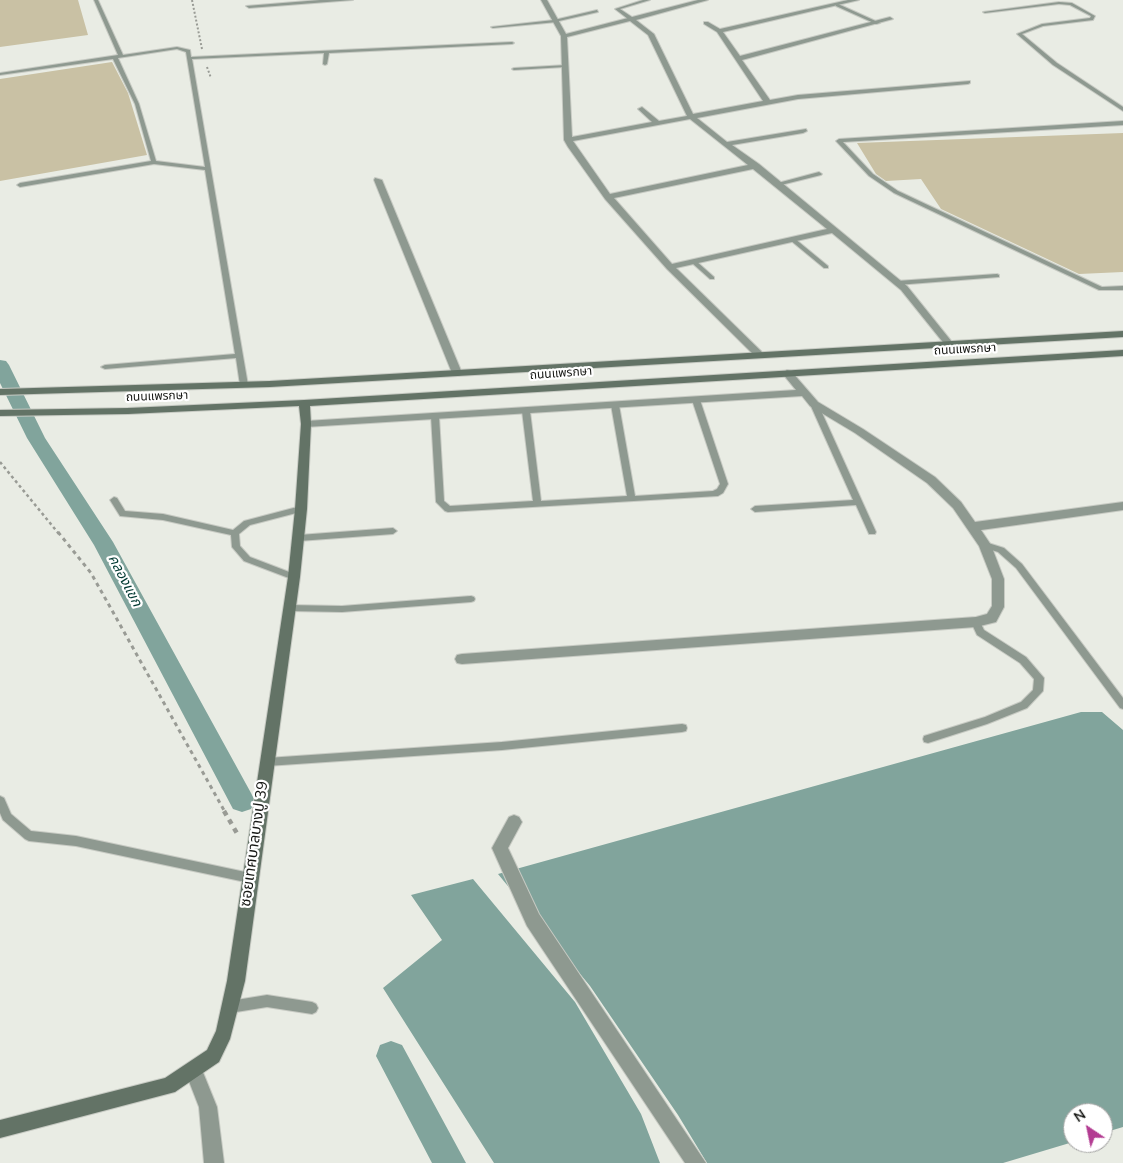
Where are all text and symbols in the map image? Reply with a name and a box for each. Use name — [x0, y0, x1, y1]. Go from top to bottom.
street label: ถนนแพรกษา — [933, 341, 997, 359]
street label: ถนนแพรกษา — [529, 365, 593, 383]
street label: ถนนแพรกษา — [126, 389, 188, 405]
water label: คลองแขก — [103, 552, 145, 610]
street label: ซอยเทศบาลบางปู 39 — [237, 780, 273, 908]
north arrow — [1063, 1103, 1113, 1153]
text: N — [1070, 1105, 1090, 1127]

